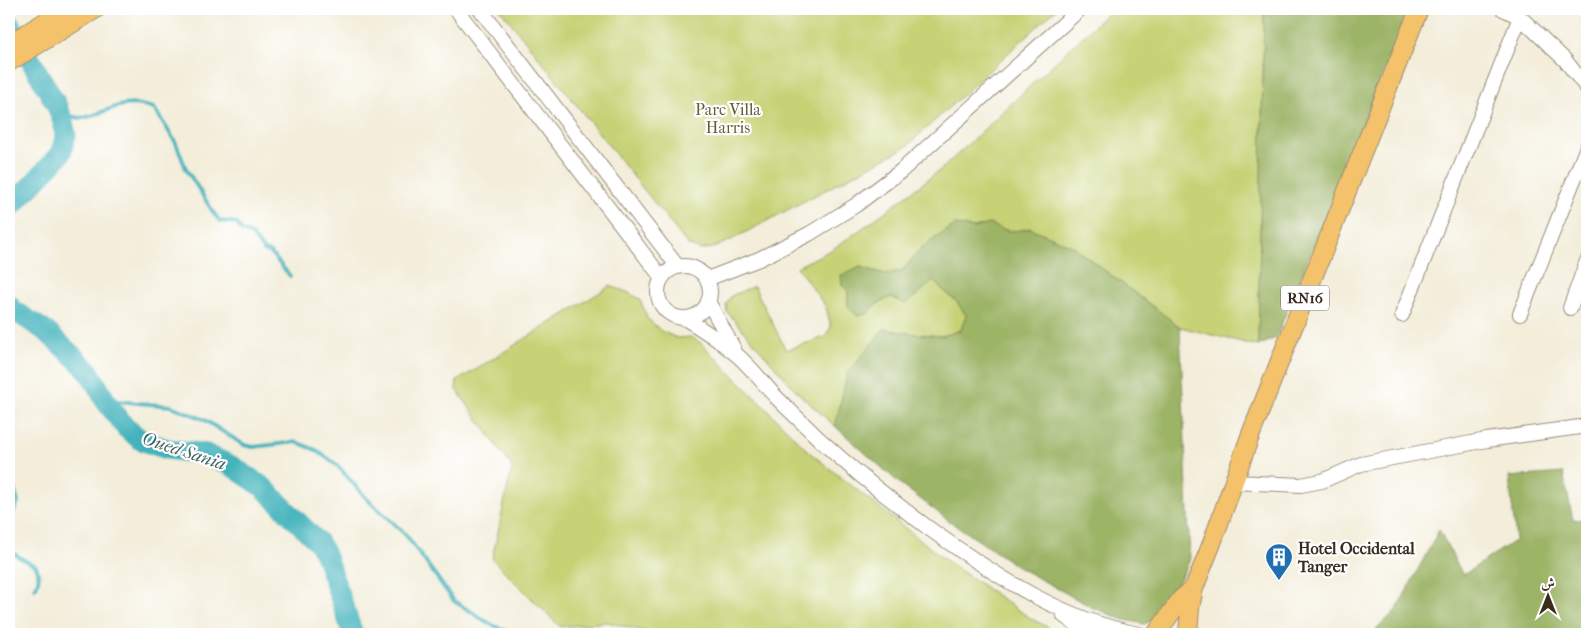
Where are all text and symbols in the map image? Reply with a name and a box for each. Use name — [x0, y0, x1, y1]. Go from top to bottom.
park label: Parc Villa Harris — [695, 100, 761, 137]
road number: RN16 — [1281, 286, 1329, 310]
water label: Oued Sania — [139, 428, 228, 475]
place label: Hotel Occidental Tanger — [1297, 539, 1415, 577]
building icon: Hotel Occidental Tanger — [1264, 542, 1294, 581]
north arrow — [1524, 570, 1574, 620]
text: ش — [1541, 575, 1555, 592]

